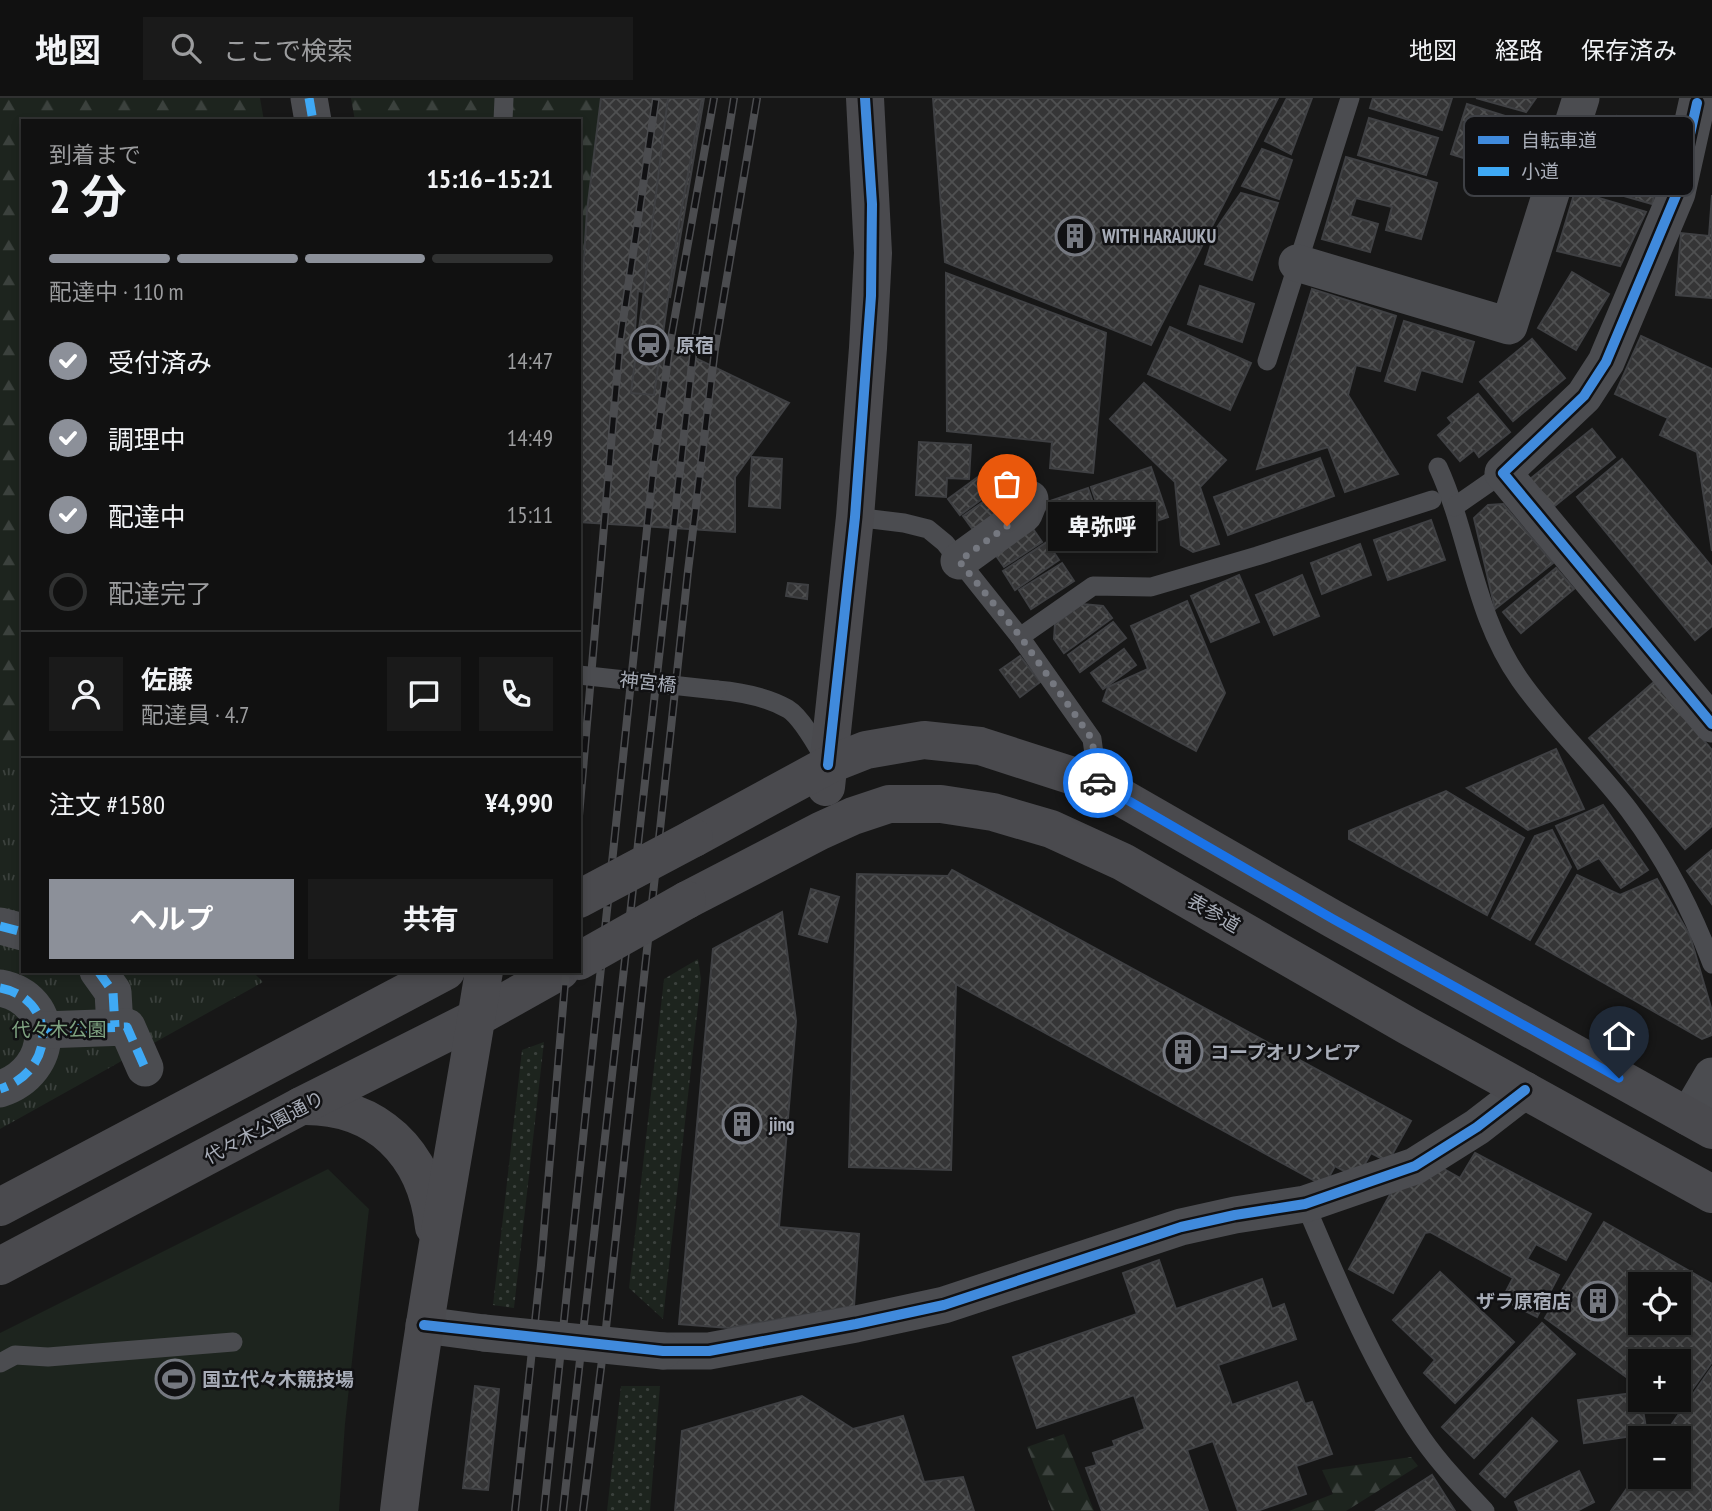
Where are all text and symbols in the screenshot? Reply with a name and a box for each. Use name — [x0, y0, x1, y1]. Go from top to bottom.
search box — [143, 17, 633, 80]
text: 地図 — [35, 28, 101, 71]
icon: search — [167, 29, 205, 67]
text: ここで検索 — [223, 34, 353, 67]
text: 地図 — [1409, 35, 1457, 66]
text: 経路 — [1495, 35, 1543, 66]
text: 保存済み — [1581, 35, 1677, 66]
legend — [1464, 116, 1694, 196]
text: 自転車道 — [1521, 128, 1597, 152]
text: 到着まで — [49, 140, 141, 169]
text: 小道 — [1521, 159, 1559, 183]
text: 15:16–15:21 — [426, 162, 553, 195]
text: 2 分 — [49, 166, 126, 226]
building icon: WITH HARAJUKU — [1054, 215, 1096, 257]
place label: WITH HARAJUKU — [1101, 224, 1216, 248]
text: 配達中 · 110 m — [49, 277, 184, 306]
station icon: 原宿 — [628, 324, 670, 366]
place label: 原宿 — [676, 333, 714, 357]
icon: check — [49, 342, 87, 380]
text: 受付済み — [108, 346, 212, 379]
text: 14:47 — [507, 346, 553, 375]
icon: check — [49, 419, 87, 457]
text: 調理中 — [108, 423, 186, 456]
text: 14:49 — [507, 423, 553, 452]
pin — [977, 454, 1037, 526]
icon: bag — [988, 465, 1026, 503]
icon: check — [49, 496, 87, 534]
text: 配達中 — [108, 500, 186, 533]
text: 15:11 — [507, 500, 553, 529]
callout: 卑弥呼 — [1049, 502, 1158, 550]
text: 卑弥呼 — [1068, 512, 1137, 541]
text: 配達完了 — [108, 577, 212, 610]
button: person — [49, 657, 123, 731]
button: chat — [387, 657, 461, 731]
button: phone — [479, 657, 553, 731]
text: 佐藤 — [141, 663, 193, 696]
street label: 神宮橋 — [618, 667, 678, 697]
text: 配達員 · 4.7 — [141, 700, 249, 729]
courier — [1063, 748, 1133, 818]
icon: car — [1079, 764, 1117, 802]
text: ¥4,990 — [485, 786, 553, 819]
text: 注文 #1580 — [49, 788, 165, 821]
button: ヘルプ — [49, 879, 294, 959]
button: 共有 — [308, 879, 553, 959]
street label: 表参道 — [1183, 888, 1245, 938]
pin — [1589, 1006, 1649, 1078]
park label: 代々木公園 — [11, 1017, 107, 1041]
icon: home — [1600, 1017, 1638, 1055]
building icon: コープオリンピア — [1162, 1031, 1204, 1073]
place label: コープオリンピア — [1210, 1040, 1361, 1064]
street label: 代々木公園通り — [200, 1085, 328, 1169]
building icon: jing — [721, 1103, 763, 1145]
place label: jing — [768, 1112, 795, 1136]
map controls — [1628, 1272, 1691, 1489]
button: locate — [1628, 1272, 1691, 1335]
building icon: ザラ原宿店 — [1577, 1280, 1619, 1322]
place label: ザラ原宿店 — [1476, 1289, 1571, 1313]
button: + — [1628, 1349, 1691, 1412]
sports icon: 国立代々木競技場 — [154, 1358, 196, 1400]
place label: 国立代々木競技場 — [202, 1367, 354, 1391]
button: − — [1628, 1426, 1691, 1489]

